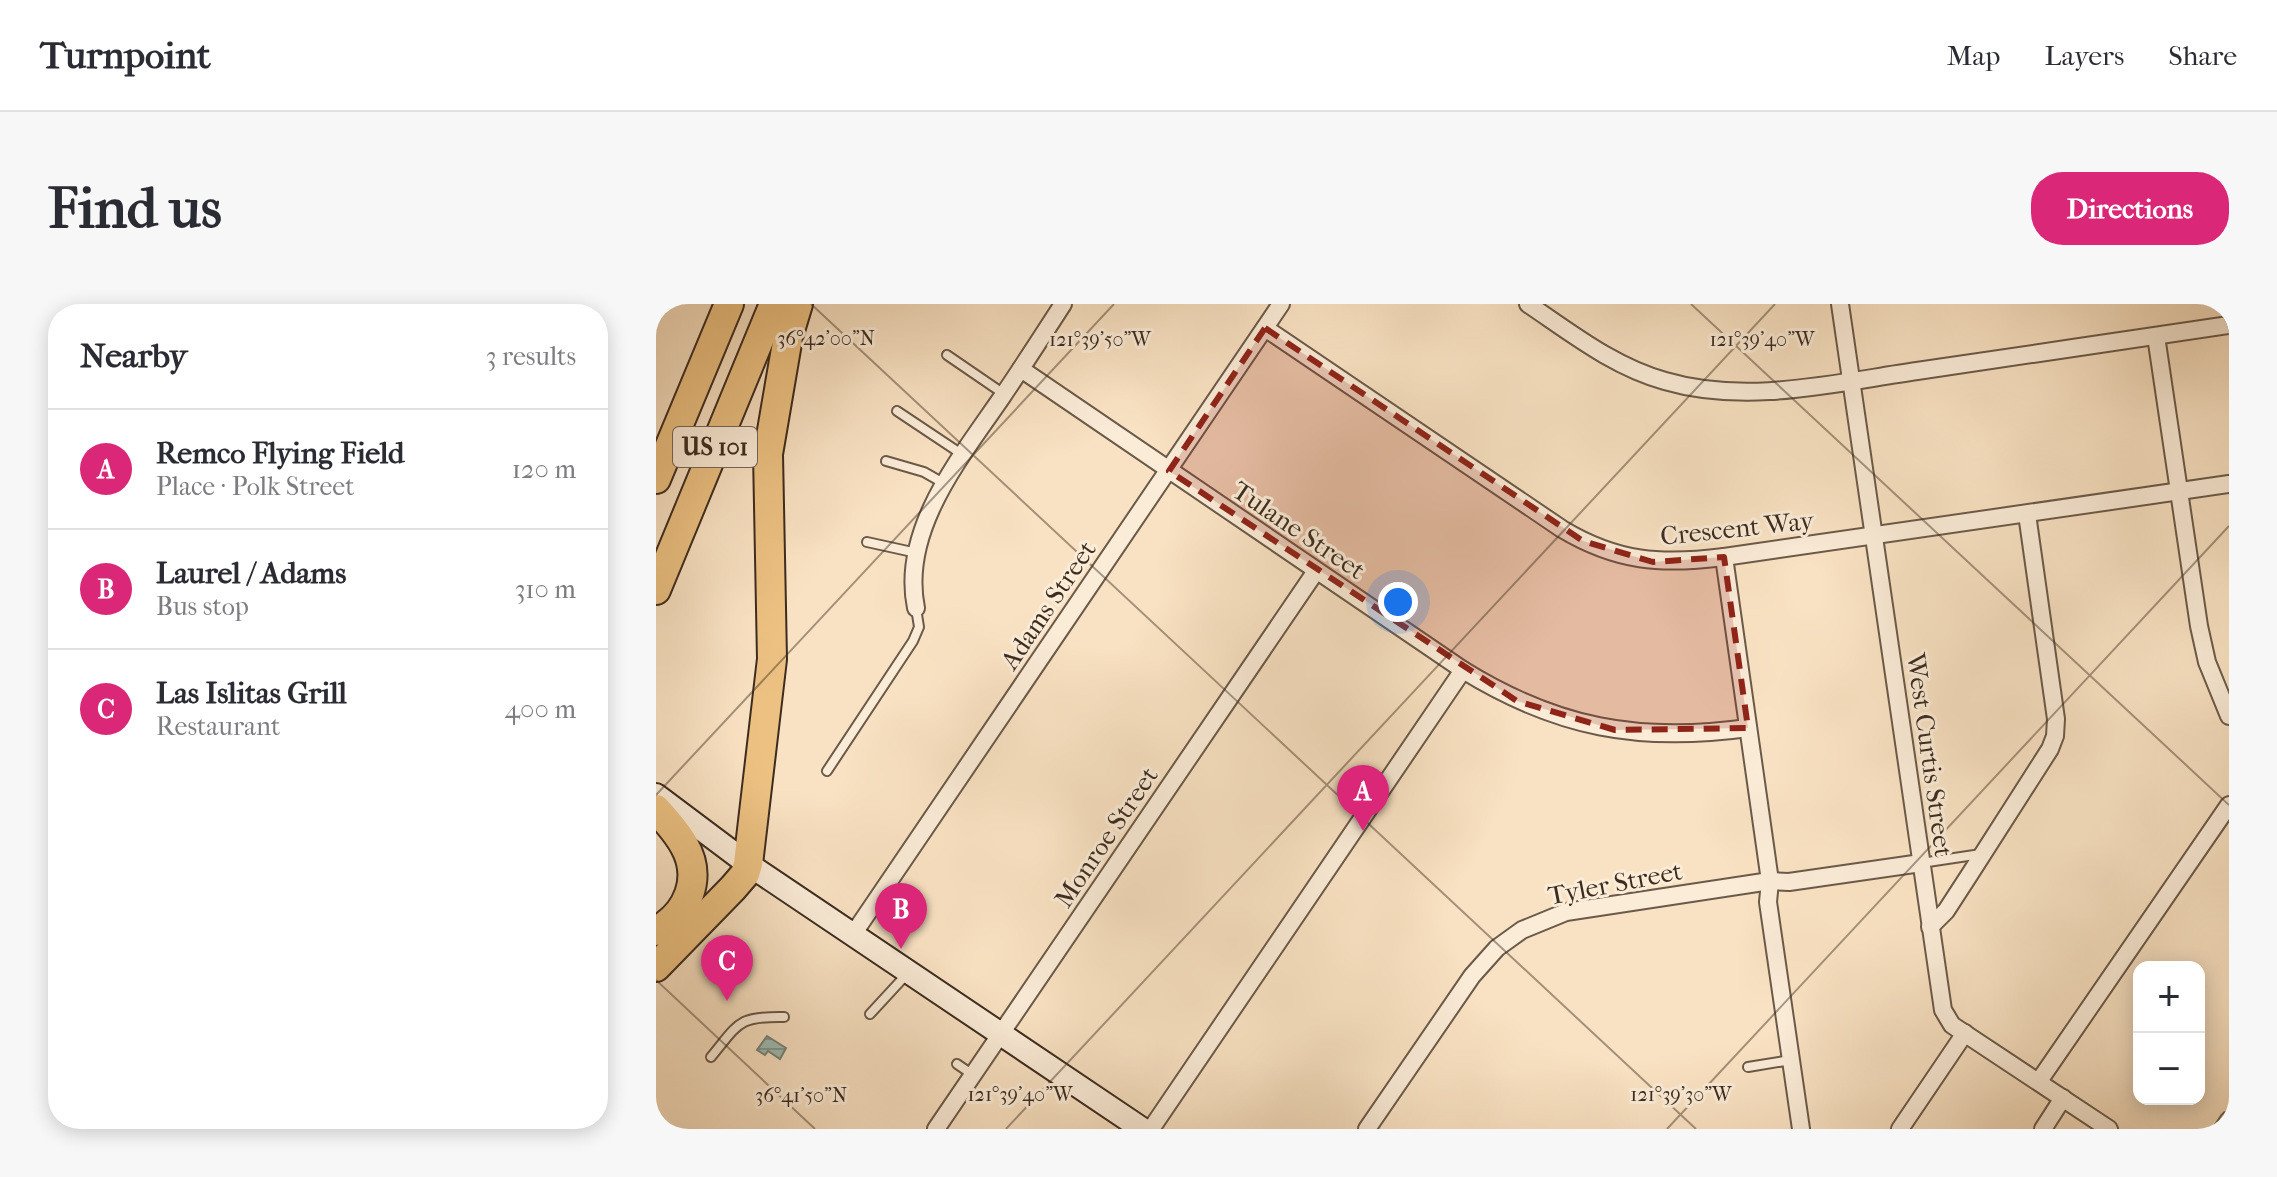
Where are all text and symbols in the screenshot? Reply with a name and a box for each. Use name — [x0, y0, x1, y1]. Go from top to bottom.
text: Turnpoint — [40, 33, 211, 78]
text: Map — [1947, 39, 2000, 72]
text: Layers — [2044, 39, 2124, 72]
text: Share — [2168, 39, 2237, 72]
button: Directions — [2031, 172, 2229, 245]
text: Find us — [48, 176, 222, 241]
text: 36°42'00"N — [777, 327, 875, 350]
text: 121°39'50"W — [1049, 328, 1152, 351]
text: 121°39'40"W — [1709, 328, 1816, 351]
text: Nearby — [80, 336, 187, 376]
text: 3 results — [486, 341, 576, 372]
road number: US 101 — [673, 427, 757, 467]
text: Remco Flying Field — [156, 436, 404, 471]
text: A — [98, 454, 114, 485]
text: 120 m — [512, 454, 576, 485]
text: Place · Polk Street — [156, 471, 355, 502]
street label: Tulane Street — [1227, 475, 1371, 586]
street label: Crescent Way — [1659, 505, 1816, 552]
street label: Adams Street — [993, 534, 1103, 676]
text: Laurel / Adams — [156, 556, 346, 591]
text: B — [98, 574, 114, 605]
text: 310 m — [515, 574, 576, 605]
your location — [1378, 582, 1418, 622]
text: Bus stop — [156, 591, 249, 622]
street label: West Curtis Street — [1900, 650, 1959, 860]
text: Las Islitas Grill — [156, 676, 347, 711]
text: C — [97, 694, 115, 725]
text: 400 m — [505, 694, 576, 725]
text: Restaurant — [156, 711, 280, 742]
street label: Monroe Street — [1048, 761, 1165, 913]
pin: A — [1337, 765, 1389, 831]
street label: Tyler Street — [1545, 855, 1685, 912]
pin: B — [875, 883, 927, 949]
pin: C — [701, 935, 753, 1001]
map controls — [2133, 961, 2205, 1105]
button: + — [2133, 961, 2205, 1033]
button: − — [2133, 1033, 2205, 1105]
text: 121°39'40"W — [967, 1083, 1074, 1106]
text: 121°39'30"W — [1630, 1083, 1733, 1106]
text: 36°41'50"N — [755, 1084, 847, 1107]

